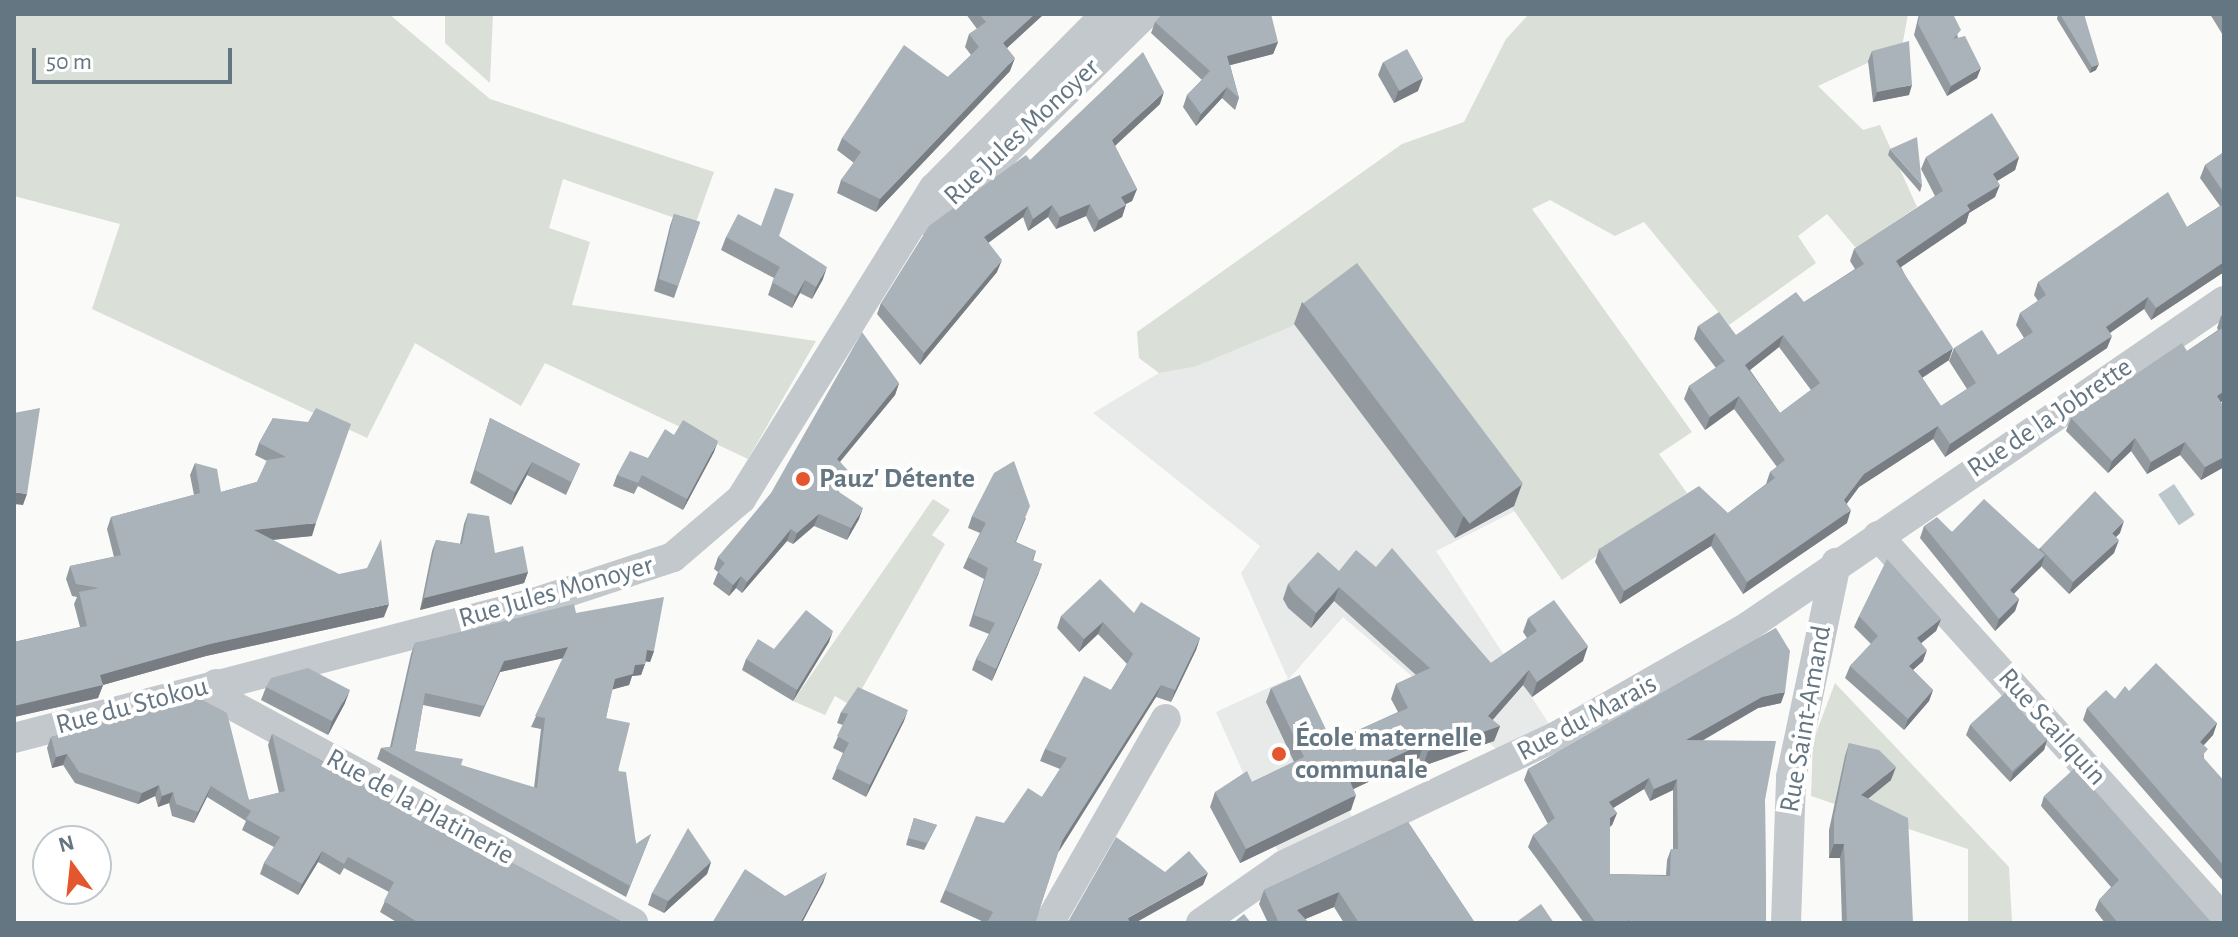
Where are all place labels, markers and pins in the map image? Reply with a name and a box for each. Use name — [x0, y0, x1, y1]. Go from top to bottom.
place label: Pauz' Détente — [819, 462, 975, 496]
marker: Pauz' Détente — [794, 470, 812, 488]
place label: École maternelle communale — [1295, 721, 1482, 787]
marker: École maternelle communale — [1270, 745, 1288, 763]

